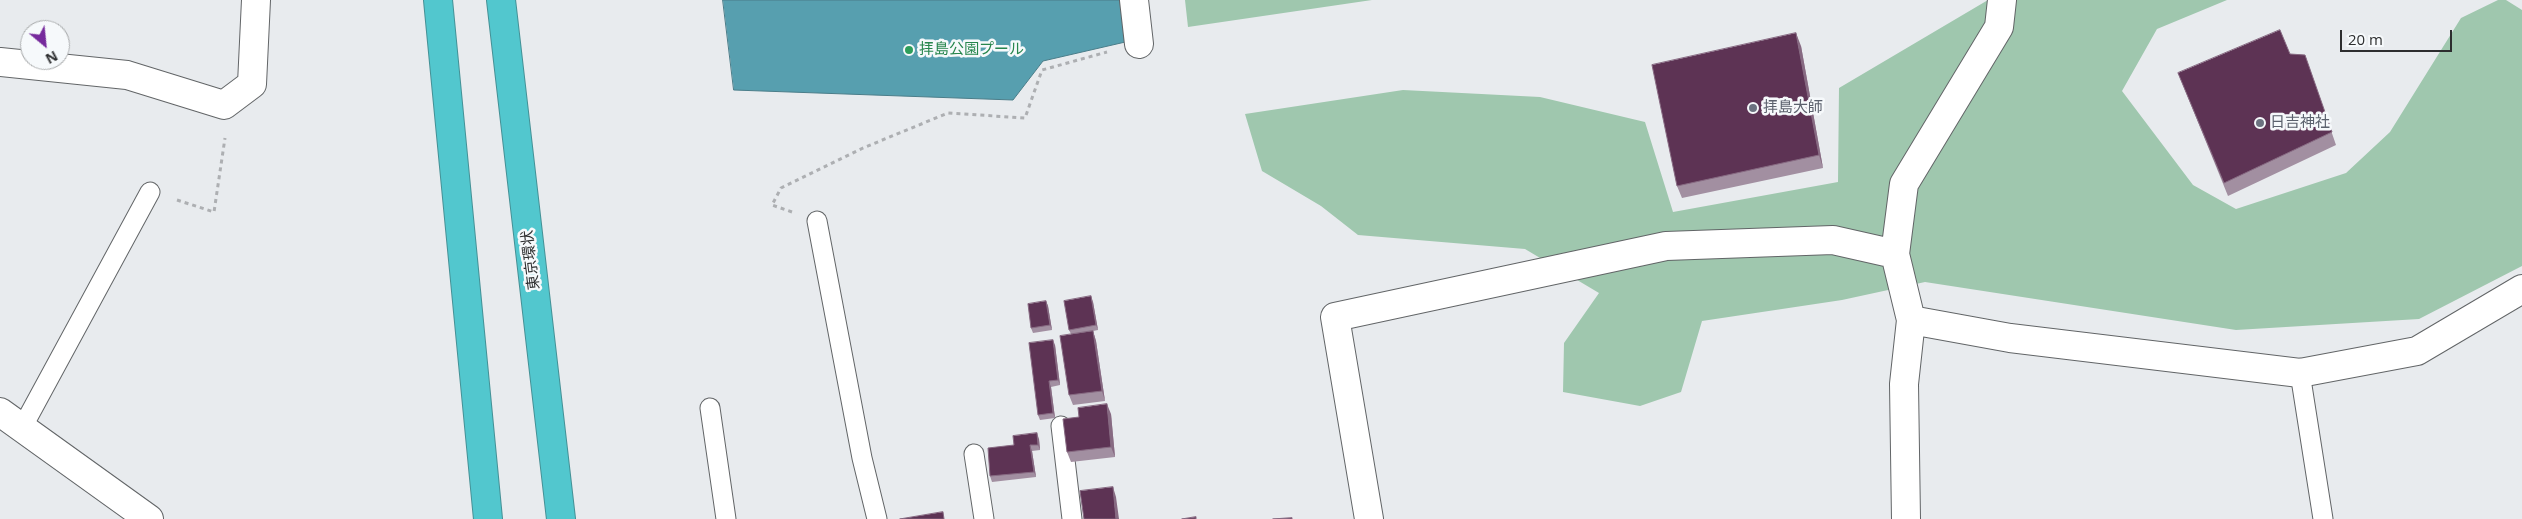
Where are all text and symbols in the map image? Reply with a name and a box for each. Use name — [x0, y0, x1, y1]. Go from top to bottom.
north arrow — [20, 20, 70, 70]
scale bar — [2342, 20, 2454, 52]
text: 20 m — [2348, 29, 2383, 49]
place label: 拝島公園プール — [919, 41, 1024, 59]
marker: 拝島公園プール — [903, 44, 915, 56]
text: N — [42, 47, 61, 69]
place label: 拝島大師 — [1763, 99, 1823, 117]
marker: 拝島大師 — [1747, 102, 1759, 114]
place label: 日吉神社 — [2270, 114, 2330, 132]
marker: 日吉神社 — [2254, 117, 2266, 129]
street label: 東京環状 — [518, 229, 544, 291]

